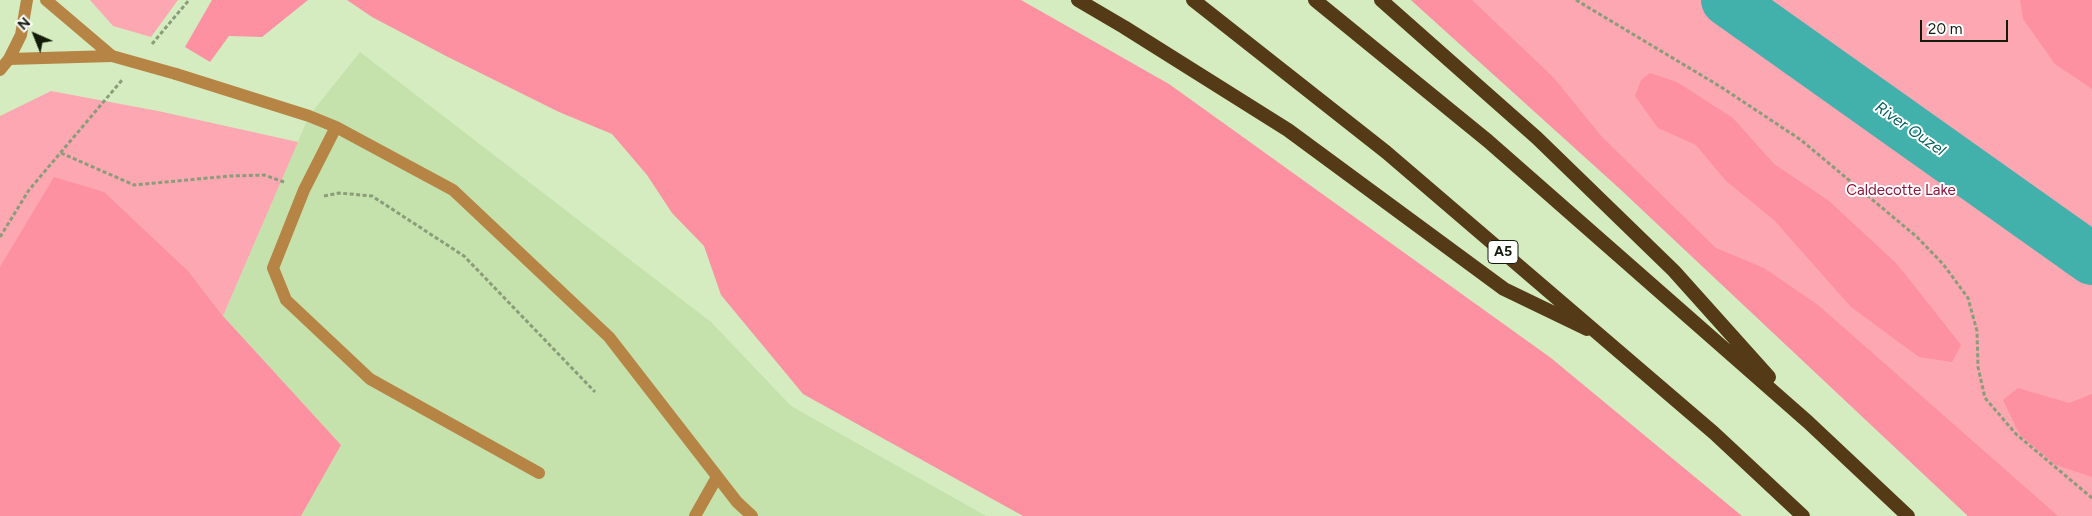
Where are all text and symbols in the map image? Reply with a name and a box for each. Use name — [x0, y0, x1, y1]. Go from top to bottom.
north arrow — [10, 10, 60, 60]
scale bar — [1922, 10, 2010, 42]
text: N — [14, 14, 34, 34]
text: 20 m — [1928, 20, 1962, 38]
water label: River Ouzel — [1871, 98, 1949, 160]
park label: Caldecotte Lake — [1846, 182, 1956, 200]
road number: A5 — [1488, 240, 1518, 264]

